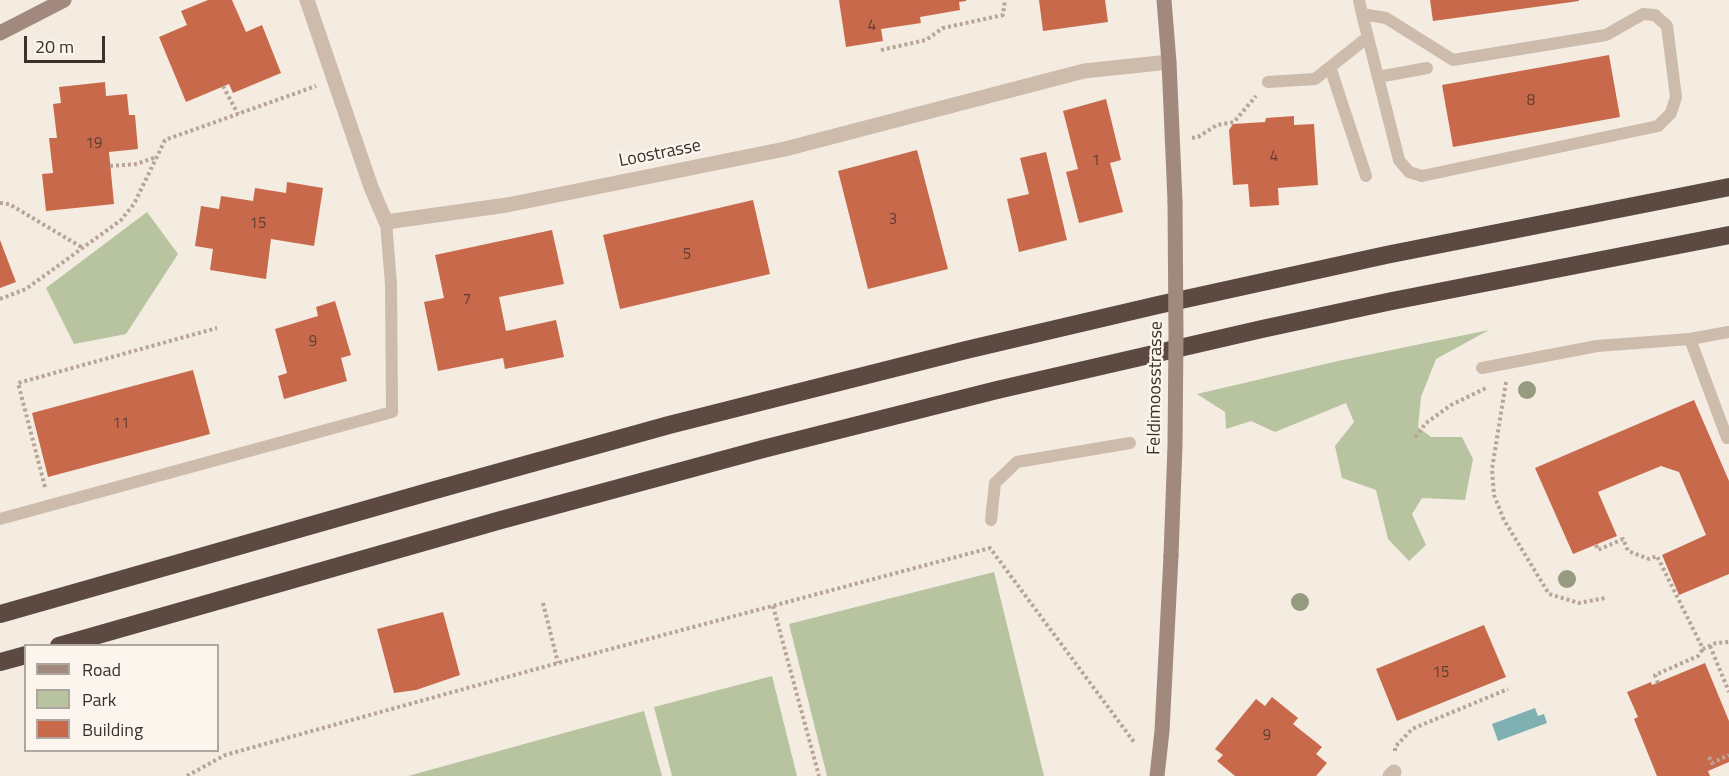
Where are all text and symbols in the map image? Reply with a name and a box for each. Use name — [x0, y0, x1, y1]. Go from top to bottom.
house number: 4 — [868, 17, 876, 35]
scale bar — [27, 24, 108, 62]
text: 20 m — [35, 33, 74, 60]
house number: 8 — [1527, 92, 1535, 110]
house number: 19 — [86, 135, 102, 153]
street label: Loostrasse — [617, 135, 703, 173]
house number: 4 — [1270, 148, 1278, 166]
house number: 1 — [1092, 152, 1100, 170]
house number: 3 — [889, 211, 897, 229]
house number: 15 — [250, 215, 266, 233]
house number: 5 — [683, 246, 691, 264]
house number: 7 — [463, 291, 471, 309]
street label: Feldimoosstrasse — [1144, 321, 1168, 455]
house number: 9 — [309, 333, 317, 351]
house number: 11 — [113, 415, 129, 433]
legend — [24, 644, 219, 752]
text: Road — [82, 656, 121, 683]
house number: 15 — [1433, 664, 1449, 682]
text: Park — [82, 686, 116, 713]
text: Building — [82, 716, 143, 743]
house number: 9 — [1263, 727, 1271, 745]

